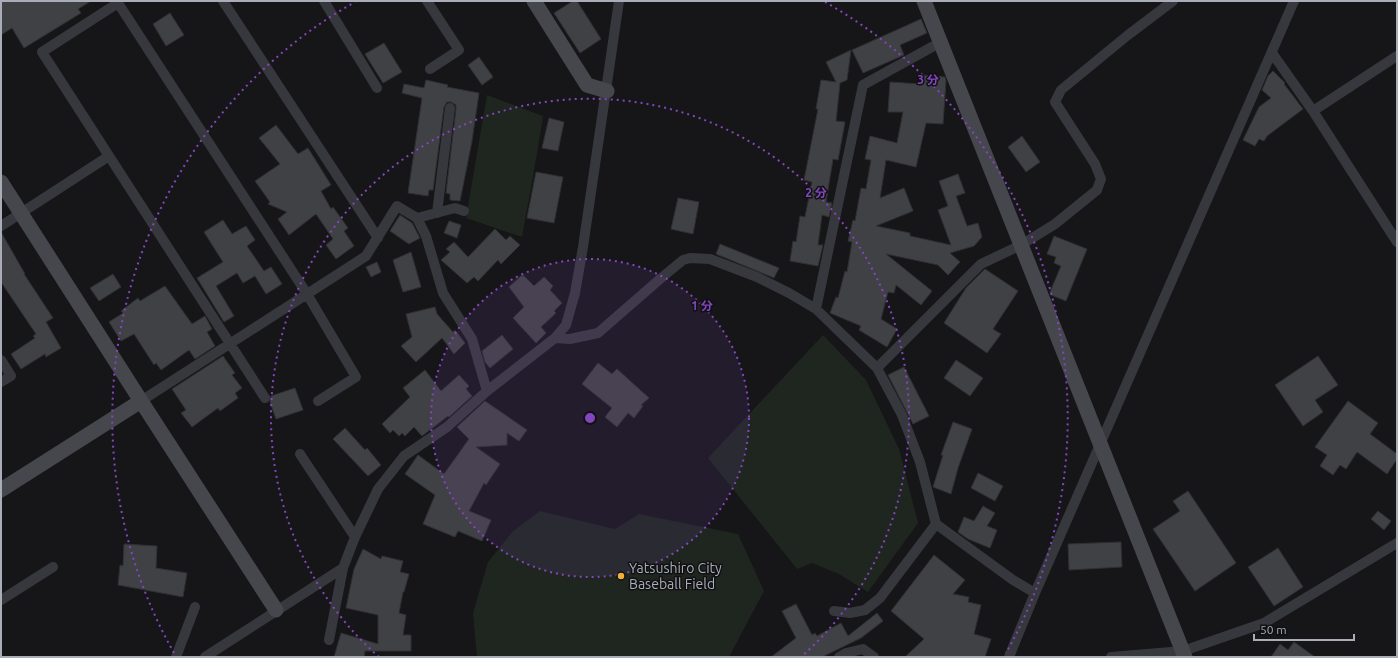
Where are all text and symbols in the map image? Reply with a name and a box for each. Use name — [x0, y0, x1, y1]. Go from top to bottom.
text: 3 分 — [917, 73, 939, 86]
text: 2 分 — [805, 186, 827, 199]
text: 1 分 — [691, 299, 713, 312]
centre of rings — [583, 411, 597, 425]
place label: Yatsushiro City Baseball Field — [629, 560, 722, 592]
marker: Yatsushiro City Baseball Field — [616, 571, 626, 581]
scale bar — [1254, 616, 1354, 642]
text: 50 m — [1260, 623, 1287, 636]

